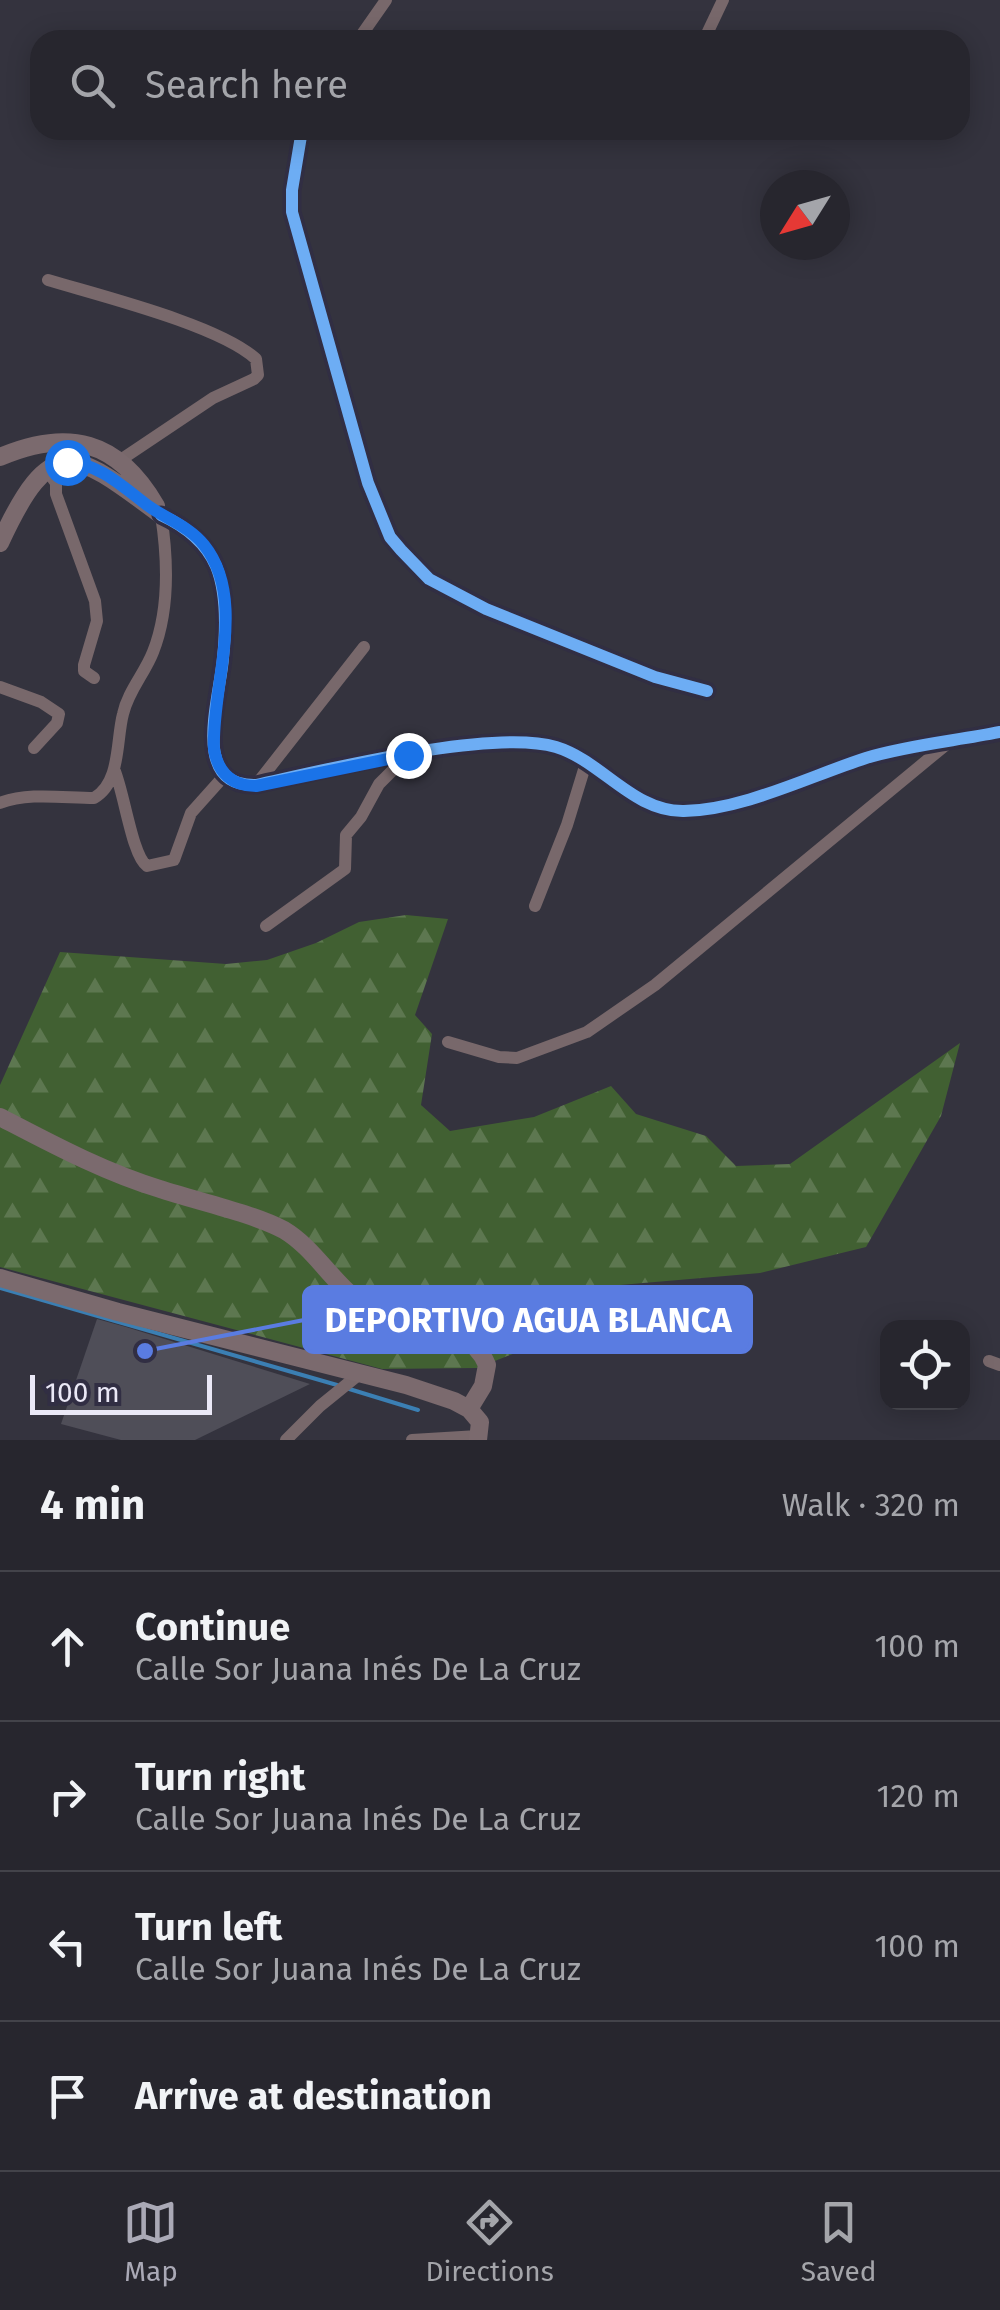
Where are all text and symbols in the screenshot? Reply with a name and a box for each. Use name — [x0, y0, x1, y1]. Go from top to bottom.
search box — [30, 30, 970, 140]
icon: search — [65, 58, 120, 113]
text: Search here — [145, 62, 348, 108]
north arrow — [760, 170, 850, 260]
route start — [45, 440, 91, 486]
route end — [386, 733, 432, 779]
callout: DEPORTIVO AGUA BLANCA — [304, 1287, 751, 1352]
text: DEPORTIVO AGUA BLANCA — [324, 1299, 733, 1341]
map controls — [880, 1320, 970, 1410]
button: locate — [880, 1320, 970, 1410]
scale bar — [30, 1370, 212, 1414]
text: 100 m — [45, 1376, 120, 1409]
text: 4 min — [40, 1480, 145, 1530]
text: Walk · 320 m — [782, 1486, 960, 1524]
text: Continue — [135, 1604, 290, 1650]
icon: ahead — [40, 1619, 95, 1674]
text: 100 m — [875, 1627, 960, 1665]
text: Calle Sor Juana Inés De La Cruz — [135, 1650, 581, 1688]
text: Turn right — [135, 1754, 305, 1800]
icon: right — [40, 1769, 95, 1824]
text: 120 m — [877, 1777, 960, 1815]
text: Calle Sor Juana Inés De La Cruz — [135, 1800, 581, 1838]
text: Turn left — [135, 1904, 282, 1950]
icon: left — [40, 1919, 95, 1974]
text: 100 m — [875, 1927, 960, 1965]
text: Calle Sor Juana Inés De La Cruz — [135, 1950, 581, 1988]
icon: arrive — [40, 2069, 95, 2124]
text: Arrive at destination — [135, 2073, 492, 2119]
tab: Map — [123, 2195, 178, 2288]
tab: Directions — [425, 2195, 554, 2288]
tab: Saved — [801, 2195, 877, 2288]

